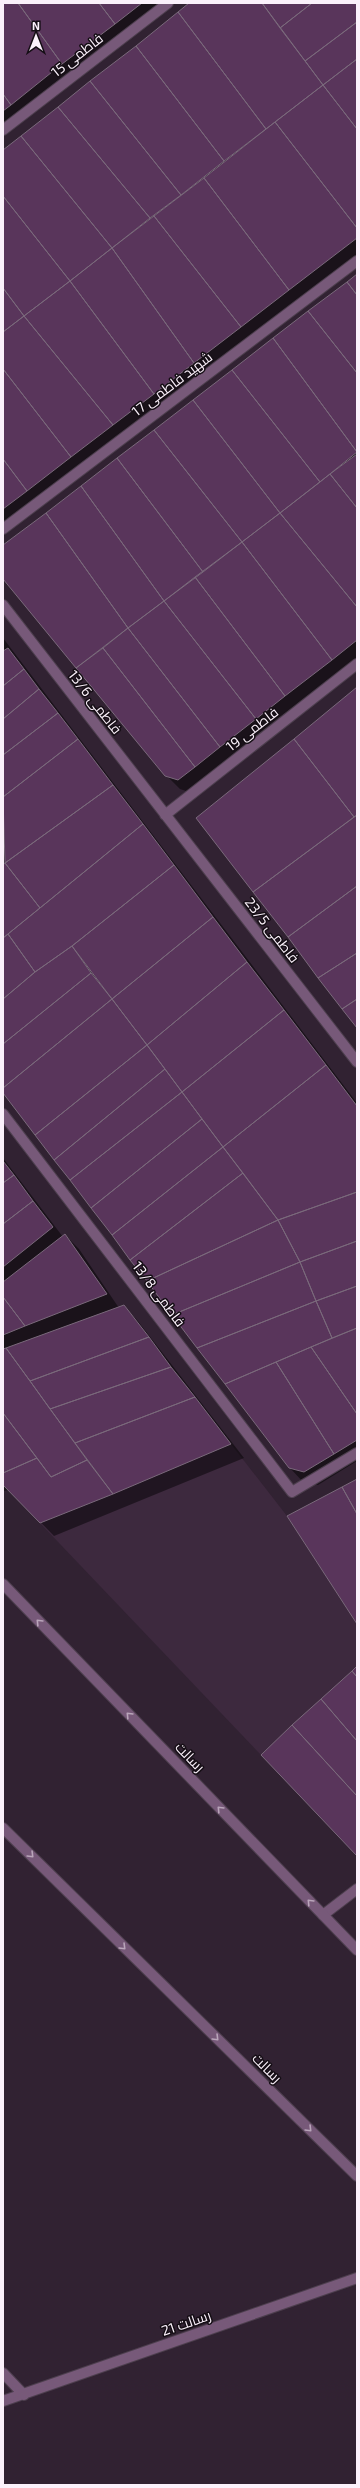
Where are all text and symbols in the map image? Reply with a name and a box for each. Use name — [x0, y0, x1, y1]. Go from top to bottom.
north arrow — [16, 16, 56, 56]
text: N — [32, 19, 40, 32]
street label: فاطمی 15 — [47, 29, 106, 80]
street label: شهید فاطمی 17 — [128, 348, 215, 419]
street label: فاطمی 13/6 — [65, 666, 126, 737]
street label: فاطمی 19 — [222, 703, 281, 754]
street label: فاطمی 23/5 — [242, 894, 303, 966]
street label: فاطمی 13/8 — [129, 1258, 189, 1330]
one-way arrow — [36, 1619, 44, 1627]
one-way arrow — [126, 1712, 134, 1720]
street label: رسالت — [172, 1738, 209, 1775]
one-way arrow — [217, 1806, 225, 1814]
one-way arrow — [26, 1850, 34, 1858]
one-way arrow — [307, 1899, 315, 1907]
one-way arrow — [118, 1942, 126, 1949]
one-way arrow — [211, 2033, 219, 2041]
street label: رسالت — [249, 2049, 286, 2086]
one-way arrow — [304, 2124, 312, 2132]
street label: رسالت 21 — [159, 2306, 213, 2339]

